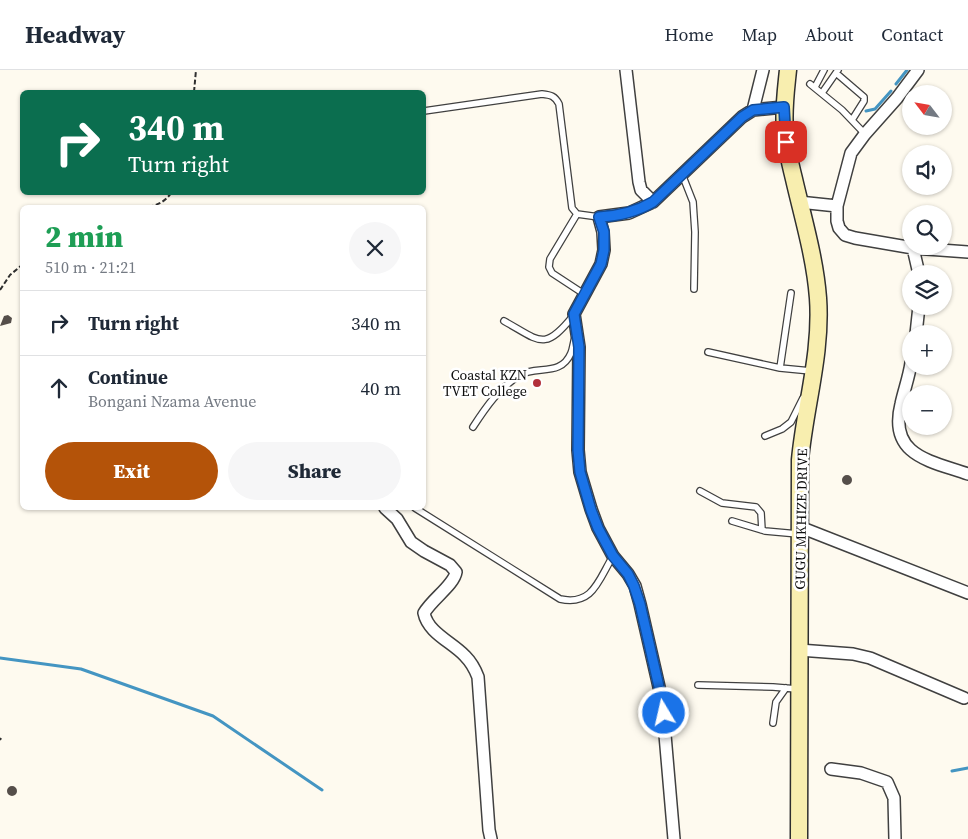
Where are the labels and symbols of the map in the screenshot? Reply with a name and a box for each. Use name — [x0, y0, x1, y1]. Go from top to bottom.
north arrow — [902, 85, 952, 135]
pin — [765, 121, 807, 163]
place label: Coastal KZN TVET College — [443, 365, 527, 401]
marker: Coastal KZN TVET College — [531, 377, 543, 389]
street label: GUGU MKHIZE DRIVE — [790, 448, 812, 590]
position arrow — [637, 686, 689, 738]

